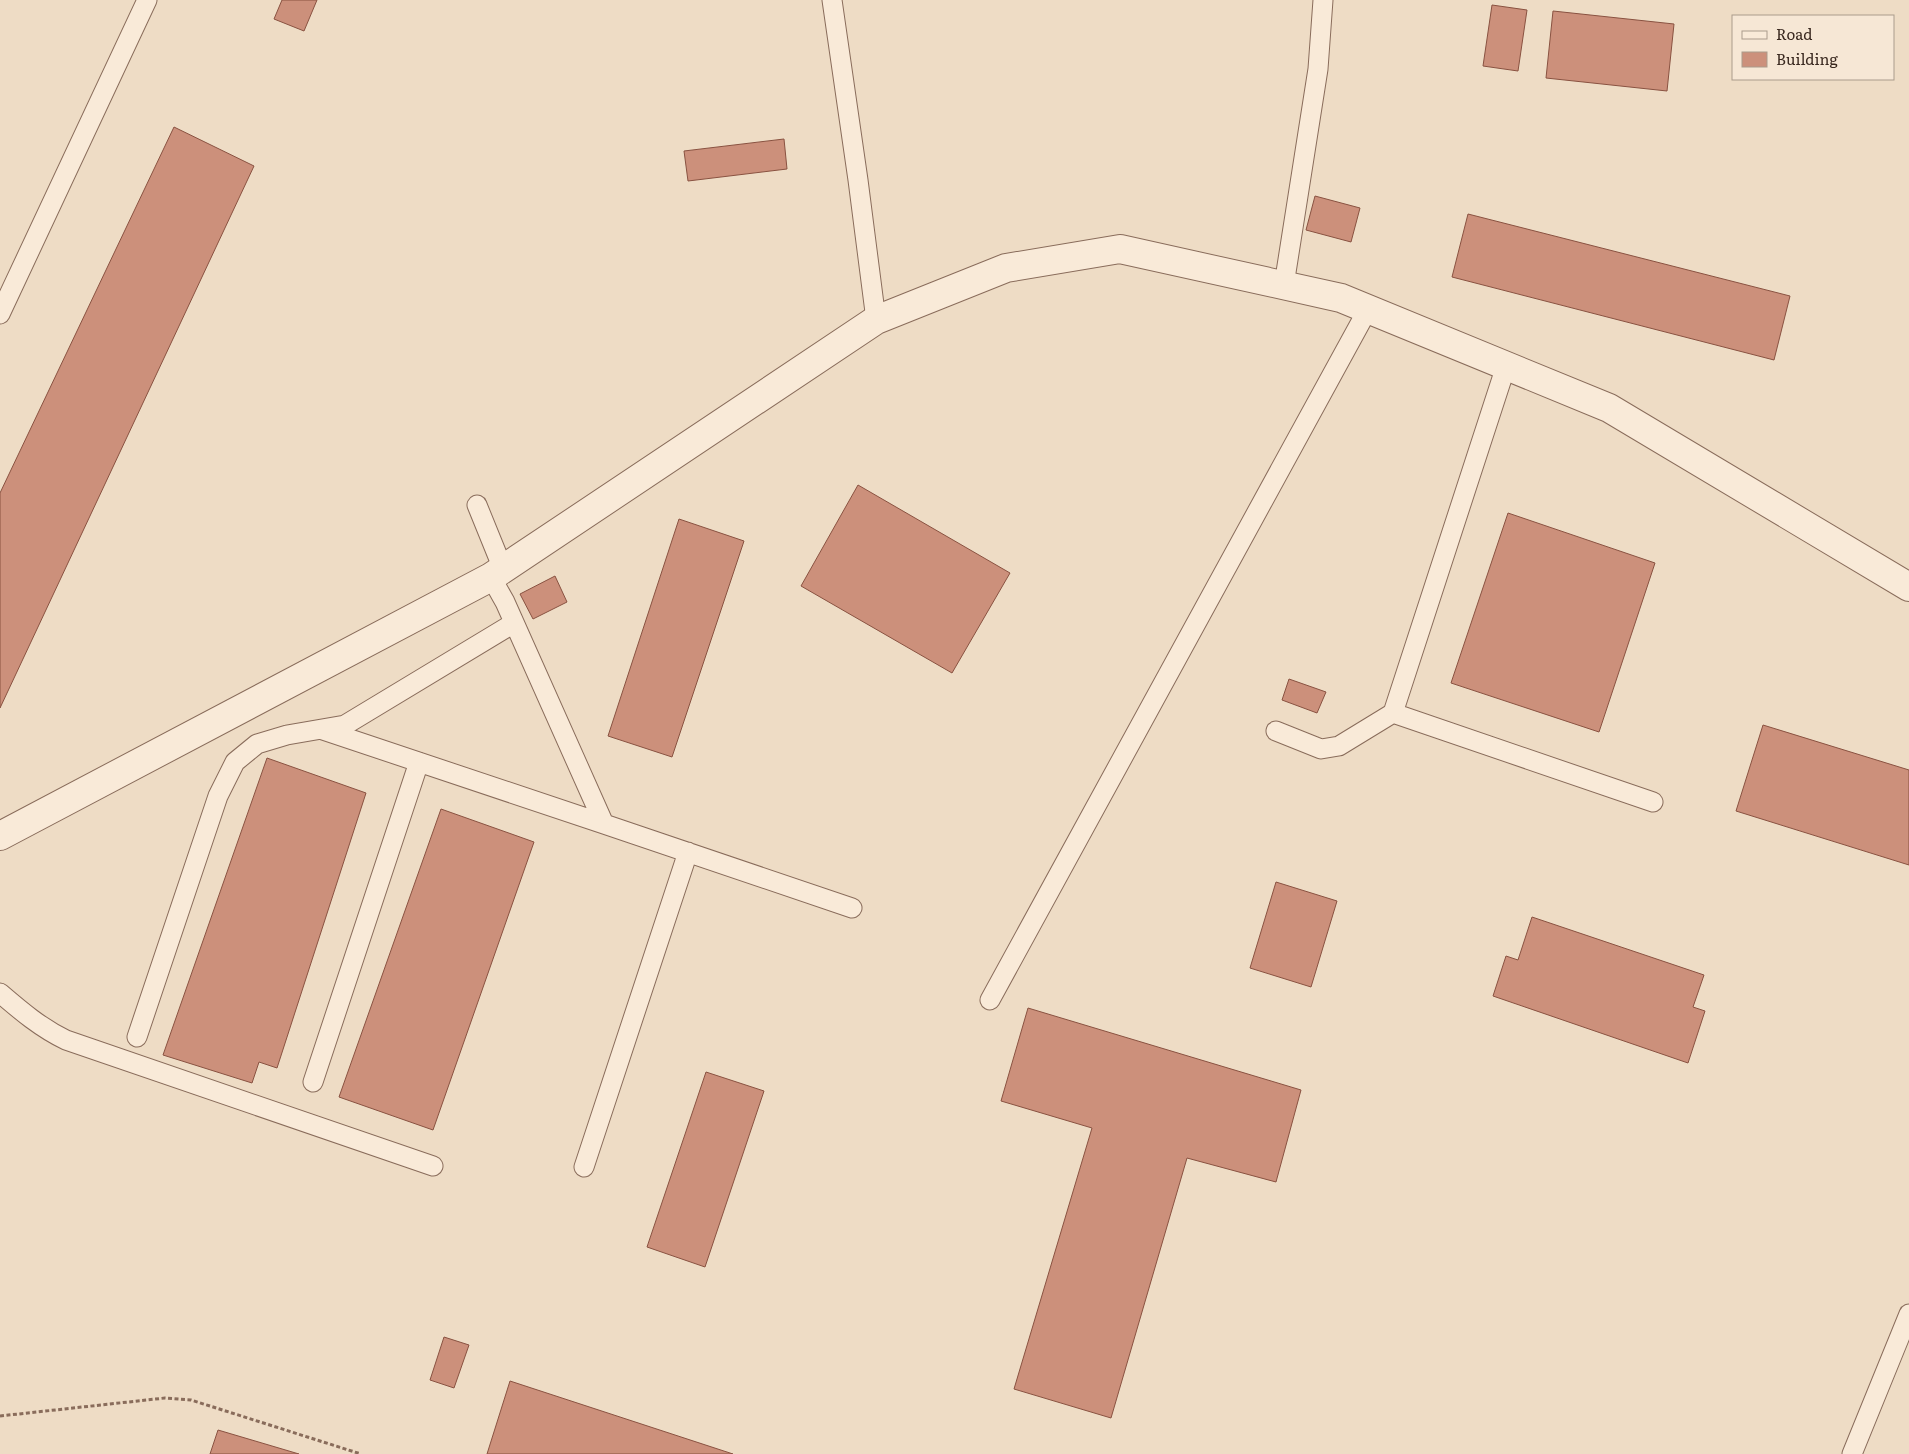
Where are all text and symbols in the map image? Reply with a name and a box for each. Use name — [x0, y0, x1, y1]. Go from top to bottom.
legend — [1732, 15, 1894, 80]
text: Road — [1776, 22, 1812, 45]
text: Building — [1776, 47, 1838, 70]

